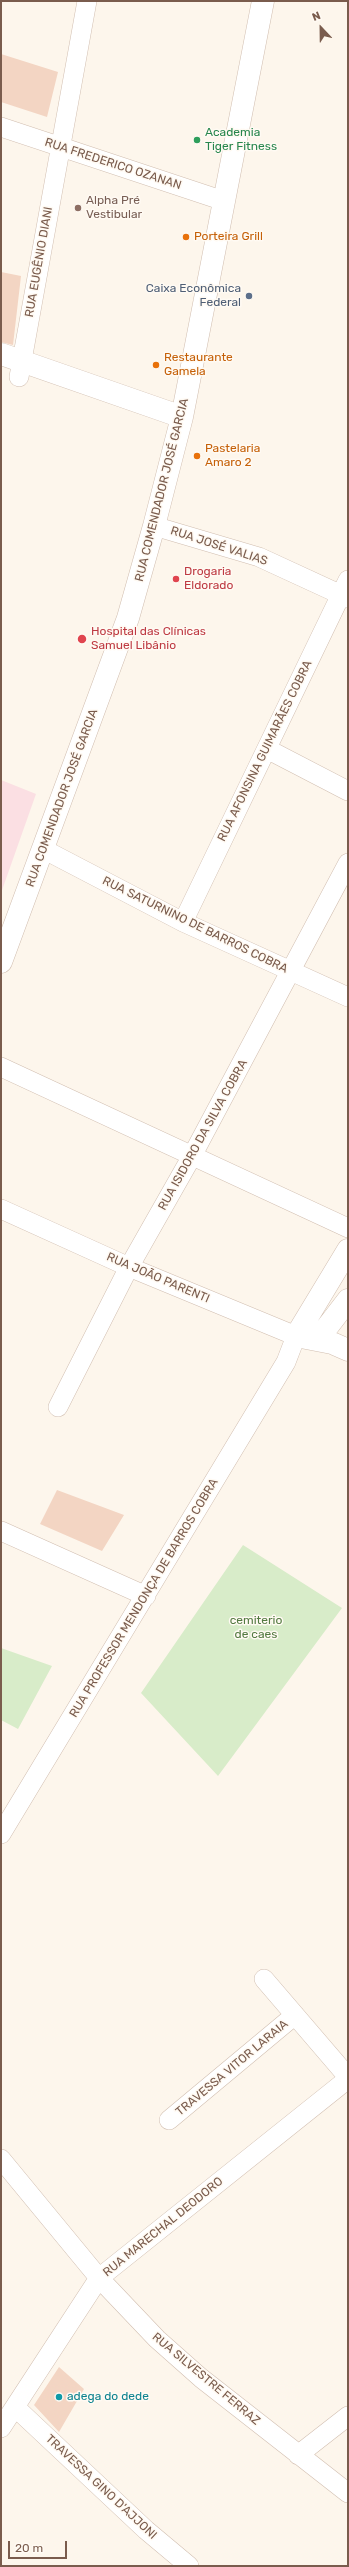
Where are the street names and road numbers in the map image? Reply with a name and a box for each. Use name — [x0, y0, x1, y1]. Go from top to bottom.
street label: RUA FREDERICO OZANAN — [43, 135, 183, 193]
street label: RUA EUGÊNIO DIANI — [22, 206, 56, 318]
street label: RUA COMENDADOR JOSÉ GARCIA — [132, 397, 192, 583]
street label: RUA JOSÉ VALIAS — [169, 524, 269, 568]
street label: RUA AFONSINA GUIMARÃES COBRA — [215, 658, 315, 844]
street label: RUA COMENDADOR JOSÉ GARCIA — [23, 707, 101, 889]
street label: RUA SATURNINO DE BARROS COBRA — [100, 874, 290, 976]
street label: RUA ISIDORO DA SILVA COBRA — [155, 1057, 251, 1213]
street label: RUA JOÃO PARENTI — [104, 1250, 212, 1306]
street label: RUA PROFESSOR MENDONÇA DE BARROS COBRA — [67, 1476, 221, 1720]
street label: TRAVESSA VITOR LARAIA — [173, 2017, 291, 2119]
street label: RUA MARECHAL DEODORO — [100, 2174, 226, 2280]
street label: RUA SILVESTRE FERRAZ — [149, 2330, 263, 2428]
street label: TRAVESSA GINO D'AJJONI — [42, 2432, 160, 2542]

